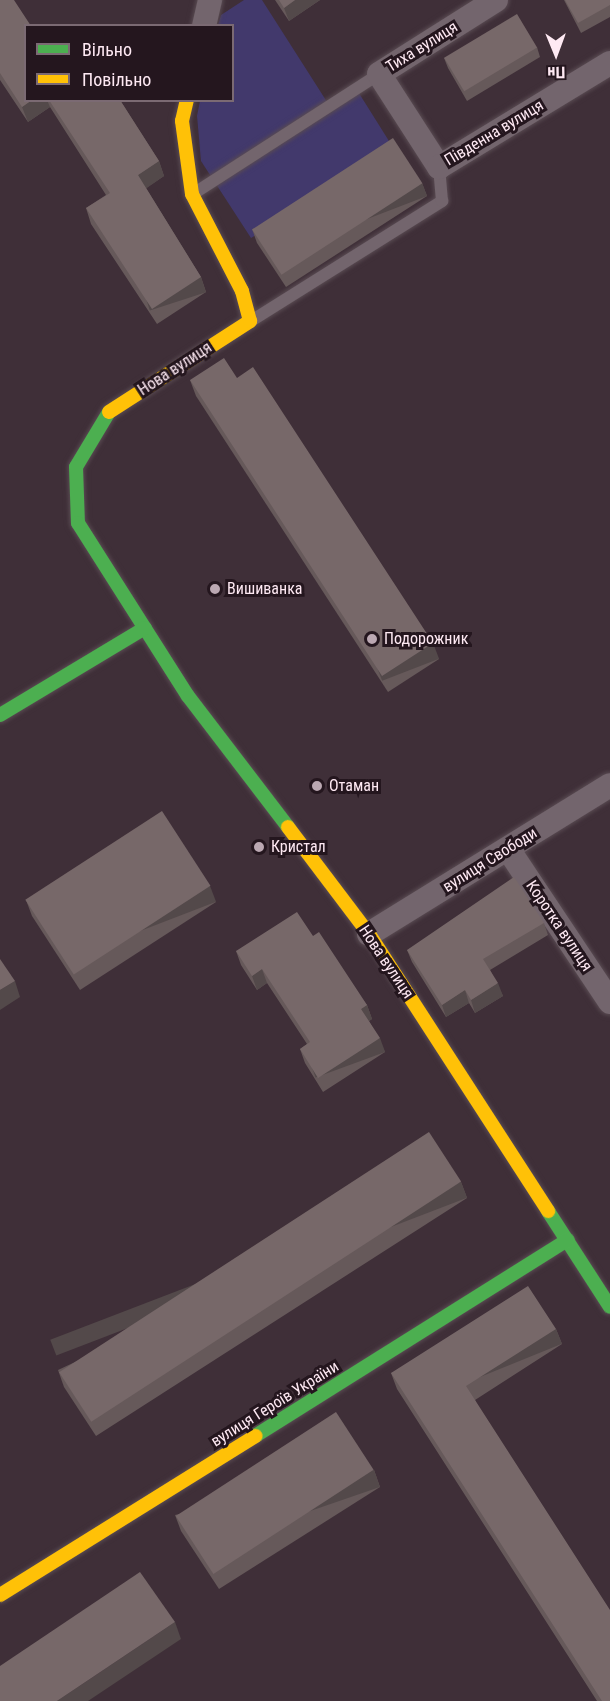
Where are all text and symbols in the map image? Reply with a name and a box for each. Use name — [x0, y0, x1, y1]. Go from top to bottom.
street label: Тиха вулиця — [383, 17, 461, 77]
legend — [24, 24, 234, 102]
north arrow — [526, 24, 586, 84]
text: Вільно — [82, 39, 132, 60]
text: Пн — [547, 63, 565, 82]
text: Повільно — [82, 69, 151, 90]
street label: Південна вулиця — [441, 96, 547, 170]
street label: Нова вулиця — [134, 338, 216, 400]
place label: Вишиванка — [227, 579, 303, 599]
marker: Вишиванка — [208, 582, 222, 596]
place label: Подорожник — [384, 629, 468, 649]
marker: Подорожник — [365, 632, 379, 646]
place label: Отаман — [329, 776, 379, 796]
marker: Отаман — [310, 779, 324, 793]
street label: вулиця Свободи — [439, 823, 541, 897]
place label: Кристал — [271, 837, 326, 857]
marker: Кристал — [252, 840, 266, 854]
street label: Коротка вулиця — [522, 877, 596, 975]
street label: Нова вулиця — [355, 922, 417, 1002]
street label: вулиця Героїв України — [208, 1357, 342, 1451]

